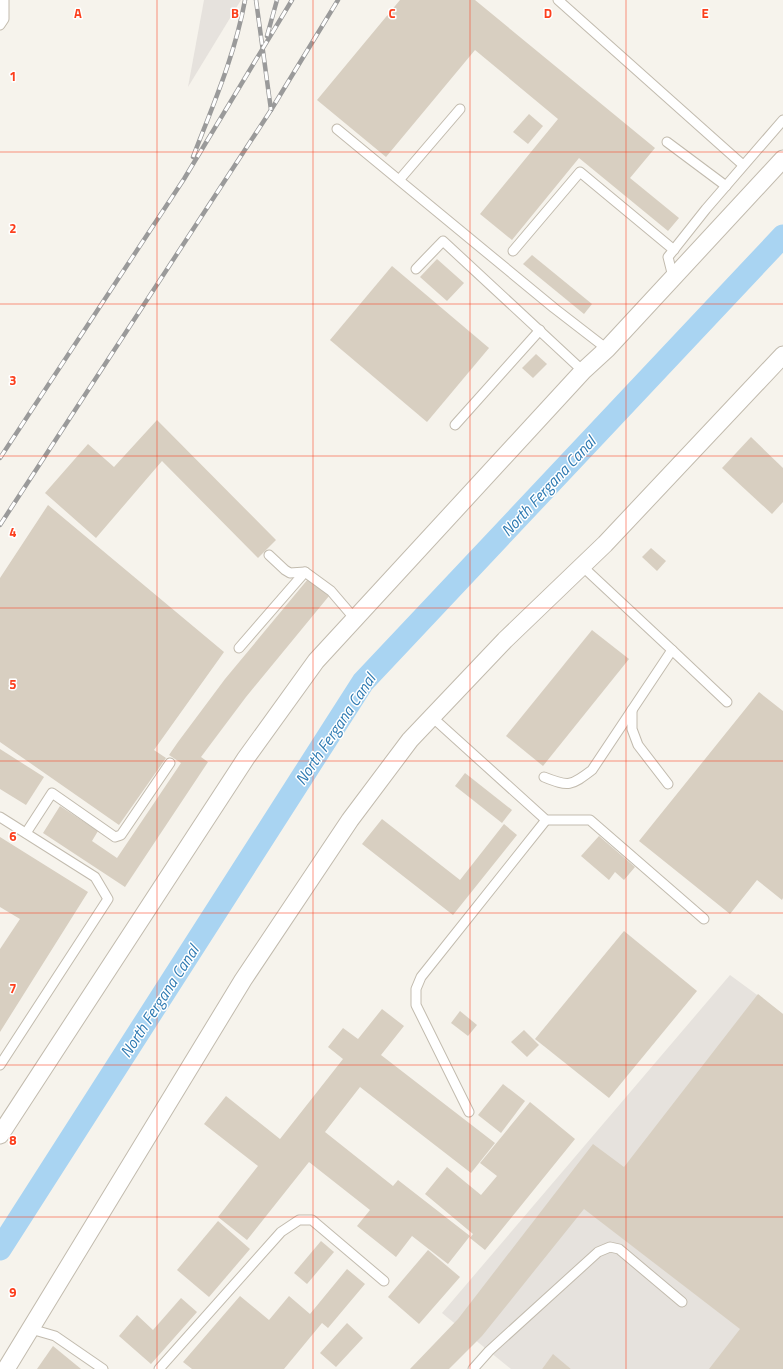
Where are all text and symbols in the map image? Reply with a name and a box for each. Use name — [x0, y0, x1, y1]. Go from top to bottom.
text: A — [74, 3, 82, 23]
text: B — [231, 3, 239, 23]
text: C — [388, 3, 396, 23]
text: D — [544, 3, 552, 23]
text: E — [701, 3, 709, 23]
text: 1 — [9, 66, 17, 86]
text: 2 — [9, 218, 17, 238]
text: 3 — [9, 370, 17, 390]
water label: North Fergana Canal — [495, 429, 602, 542]
text: 4 — [9, 522, 17, 542]
water label: North Fergana Canal — [289, 667, 382, 790]
text: 5 — [9, 674, 17, 694]
text: 6 — [9, 826, 17, 846]
water label: North Fergana Canal — [114, 939, 205, 1062]
text: 7 — [9, 978, 17, 998]
text: 8 — [9, 1130, 17, 1150]
text: 9 — [9, 1282, 17, 1302]

